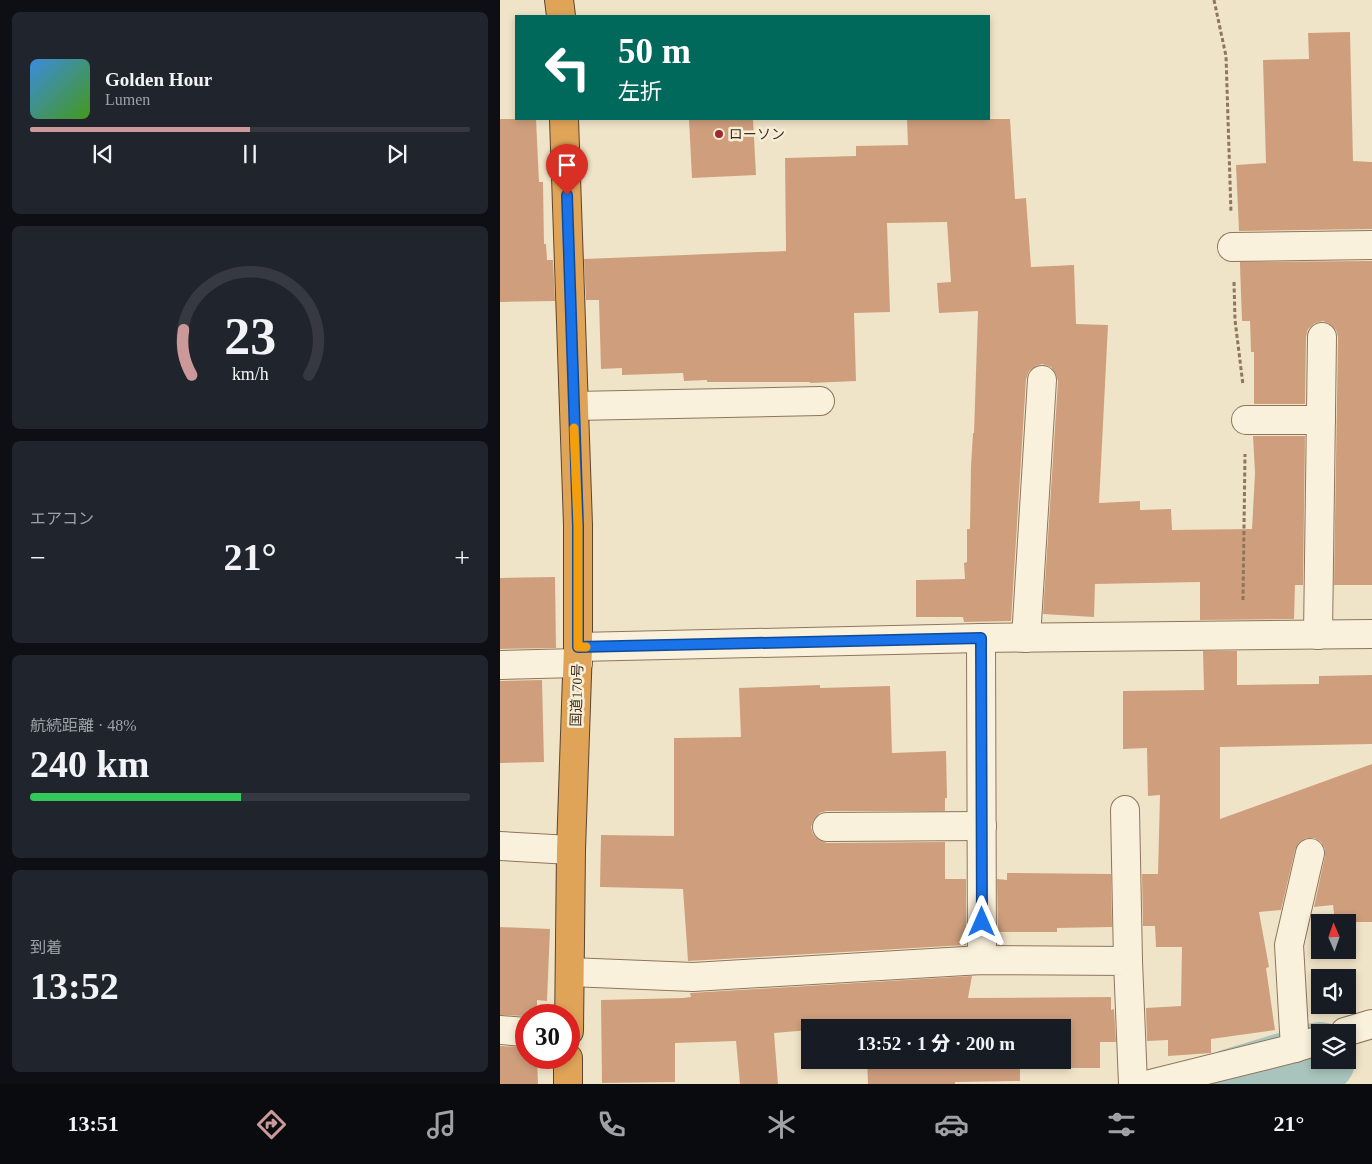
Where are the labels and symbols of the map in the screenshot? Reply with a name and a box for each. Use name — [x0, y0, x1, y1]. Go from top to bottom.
place label: ローソン — [729, 127, 785, 142]
marker: ローソン — [713, 128, 725, 140]
pin — [546, 144, 588, 195]
street label: 国道170号 — [568, 663, 586, 727]
position arrow — [955, 895, 1007, 947]
north arrow — [1311, 914, 1356, 959]
speed limit sign: 30 — [515, 1004, 580, 1069]

